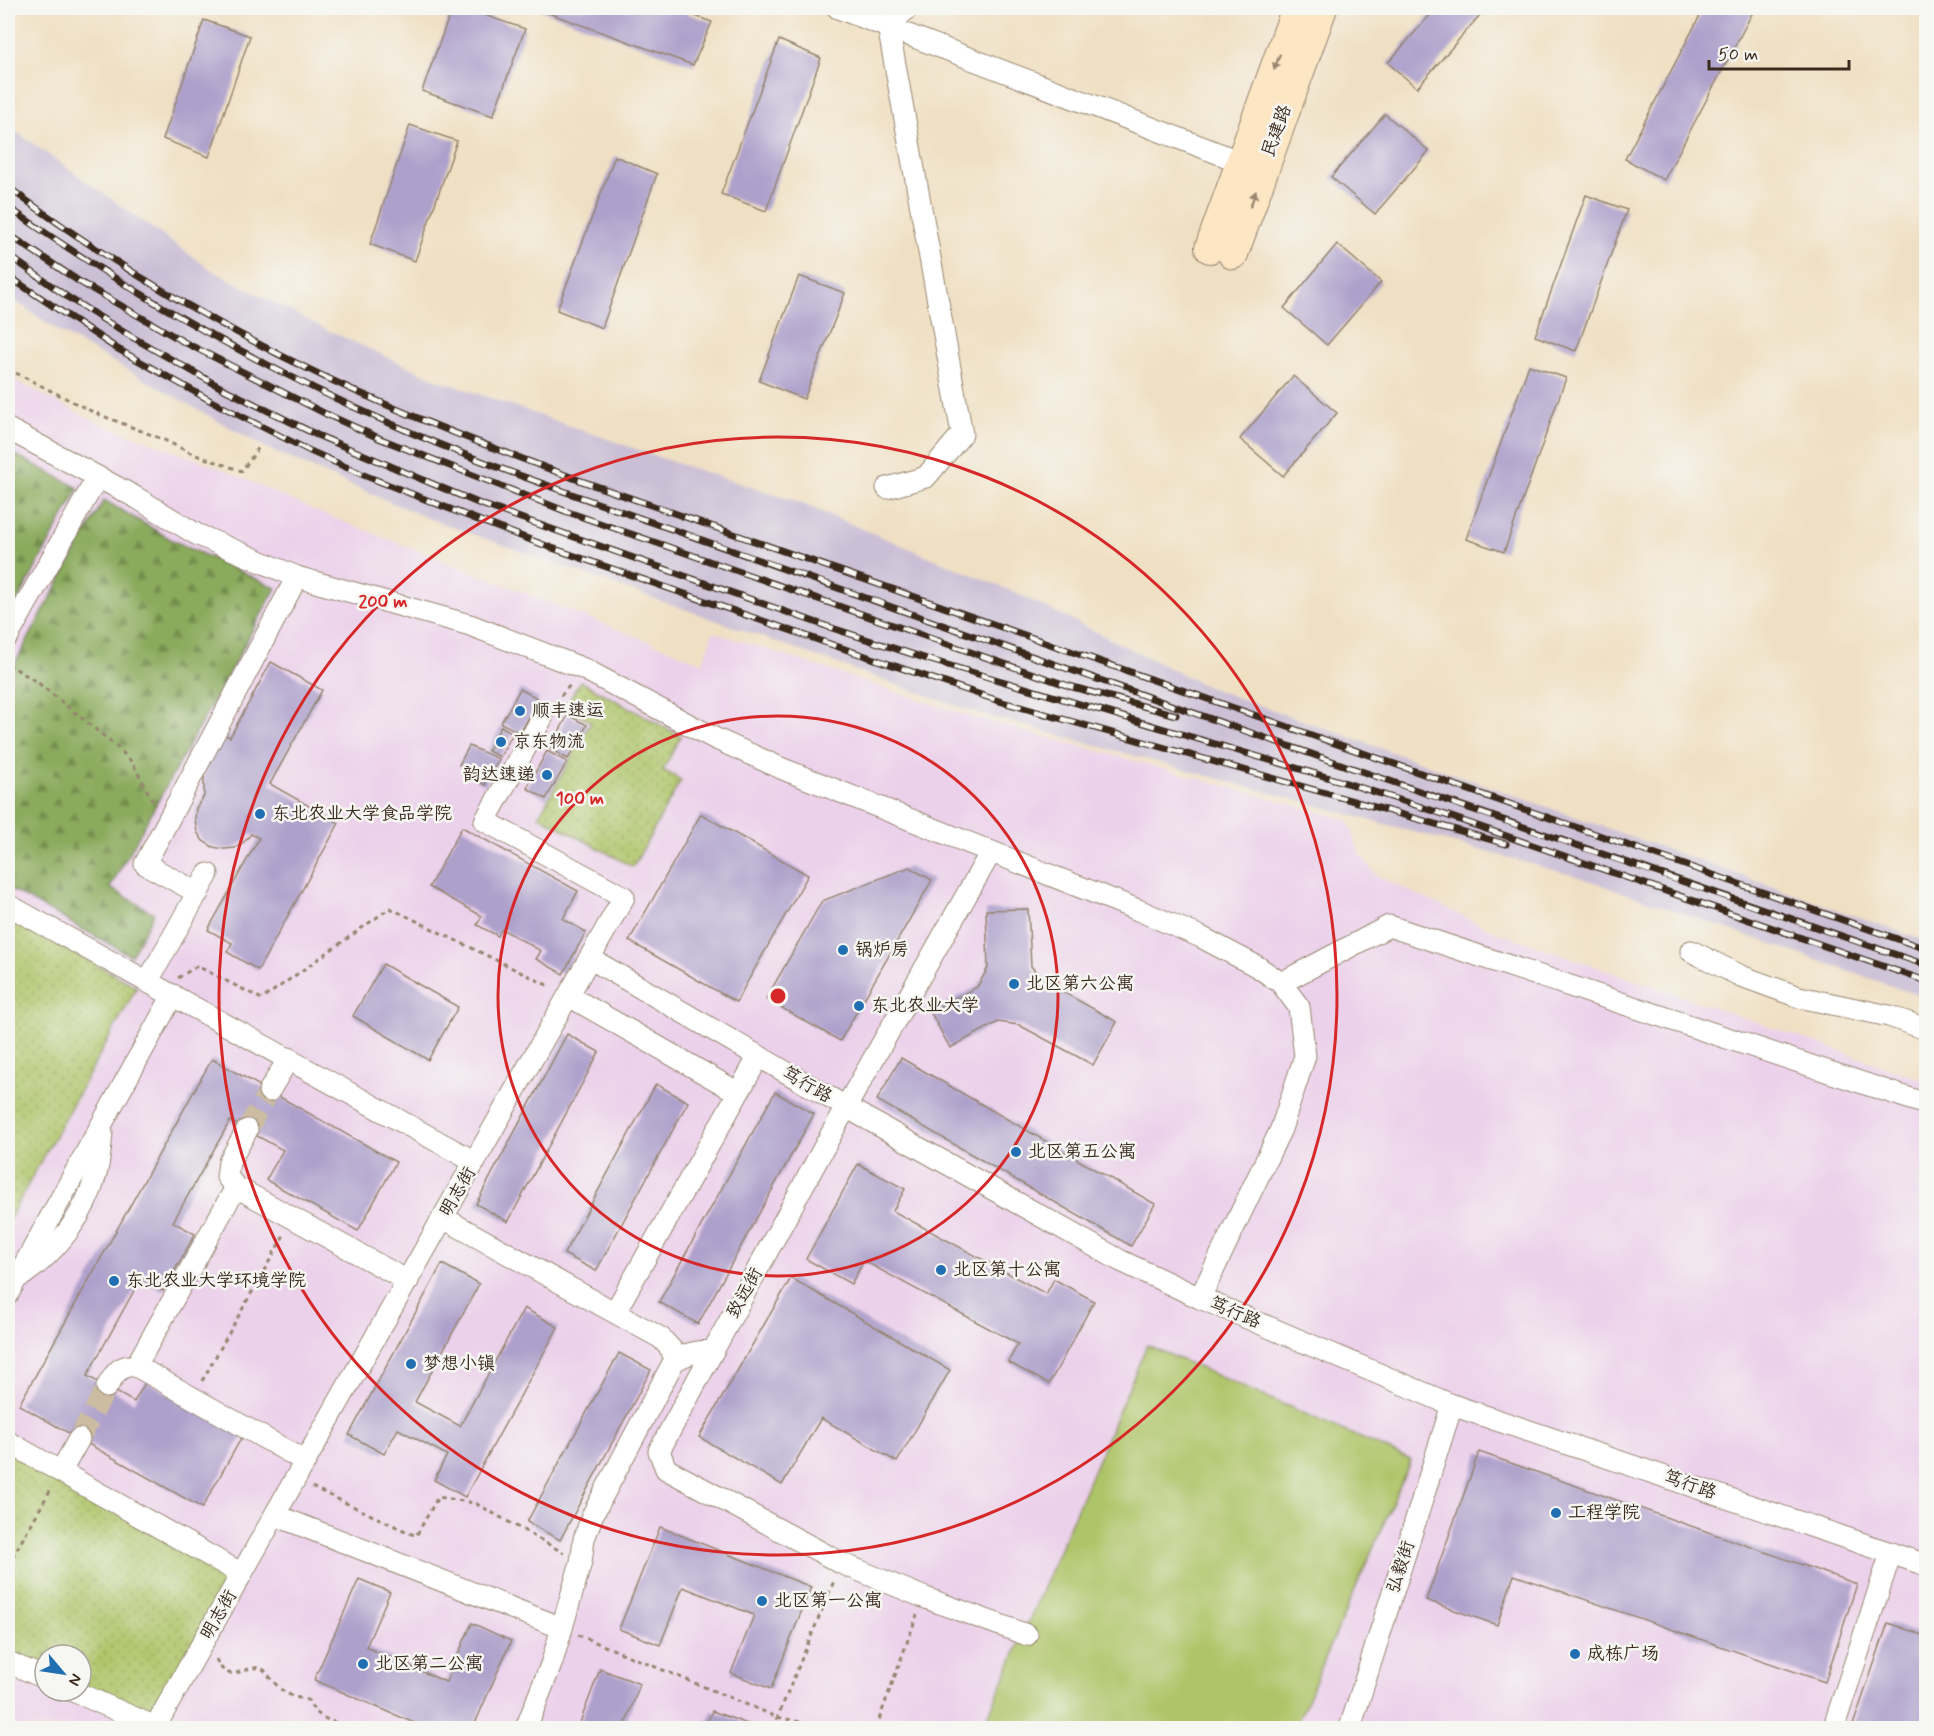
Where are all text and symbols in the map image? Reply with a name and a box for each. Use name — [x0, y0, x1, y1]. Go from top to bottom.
scale bar — [1709, 33, 1848, 71]
text: 50 m — [1718, 43, 1758, 67]
one-way arrow — [1271, 54, 1281, 72]
street label: 民建路 — [1256, 102, 1298, 160]
one-way arrow — [1248, 190, 1258, 208]
text: 200 m — [358, 590, 408, 614]
place label: 顺丰速运 — [532, 699, 604, 723]
marker: 顺丰速运 — [513, 704, 527, 718]
place label: 京东物流 — [513, 730, 585, 754]
marker: 京东物流 — [494, 735, 508, 749]
place label: 韵达速递 — [463, 763, 535, 787]
marker: 韵达速递 — [540, 768, 554, 782]
text: 100 m — [556, 787, 604, 811]
place label: 东北农业大学食品学院 — [272, 802, 452, 826]
marker: 东北农业大学食品学院 — [253, 807, 267, 821]
place label: 锅炉房 — [855, 938, 909, 962]
marker: 锅炉房 — [836, 943, 850, 957]
place label: 北区第六公寓 — [1026, 972, 1134, 996]
marker: 北区第六公寓 — [1007, 977, 1021, 991]
centre of rings — [768, 986, 788, 1006]
place label: 东北农业大学 — [871, 994, 979, 1018]
marker: 东北农业大学 — [852, 999, 866, 1013]
street label: 笃行路 — [778, 1061, 836, 1109]
place label: 北区第五公寓 — [1028, 1140, 1136, 1164]
marker: 北区第五公寓 — [1009, 1145, 1023, 1159]
street label: 明志街 — [434, 1163, 482, 1221]
place label: 北区第十公寓 — [953, 1258, 1061, 1282]
marker: 北区第十公寓 — [934, 1263, 948, 1277]
street label: 致远街 — [721, 1264, 769, 1322]
place label: 东北农业大学环境学院 — [126, 1269, 306, 1293]
marker: 东北农业大学环境学院 — [107, 1274, 121, 1288]
street label: 笃行路 — [1205, 1291, 1265, 1335]
place label: 梦想小镇 — [423, 1352, 495, 1376]
marker: 梦想小镇 — [404, 1357, 418, 1371]
street label: 笃行路 — [1661, 1465, 1719, 1505]
place label: 工程学院 — [1568, 1501, 1640, 1525]
marker: 工程学院 — [1549, 1506, 1563, 1520]
street label: 弘毅街 — [1381, 1538, 1421, 1596]
street label: 明志街 — [195, 1586, 243, 1644]
place label: 北区第一公寓 — [774, 1589, 882, 1613]
marker: 北区第一公寓 — [755, 1594, 769, 1608]
place label: 成栋广场 — [1587, 1642, 1659, 1666]
north arrow — [33, 1643, 93, 1703]
marker: 成栋广场 — [1568, 1647, 1582, 1661]
place label: 北区第二公寓 — [375, 1652, 483, 1676]
marker: 北区第二公寓 — [356, 1657, 370, 1671]
text: N — [63, 1670, 87, 1689]

